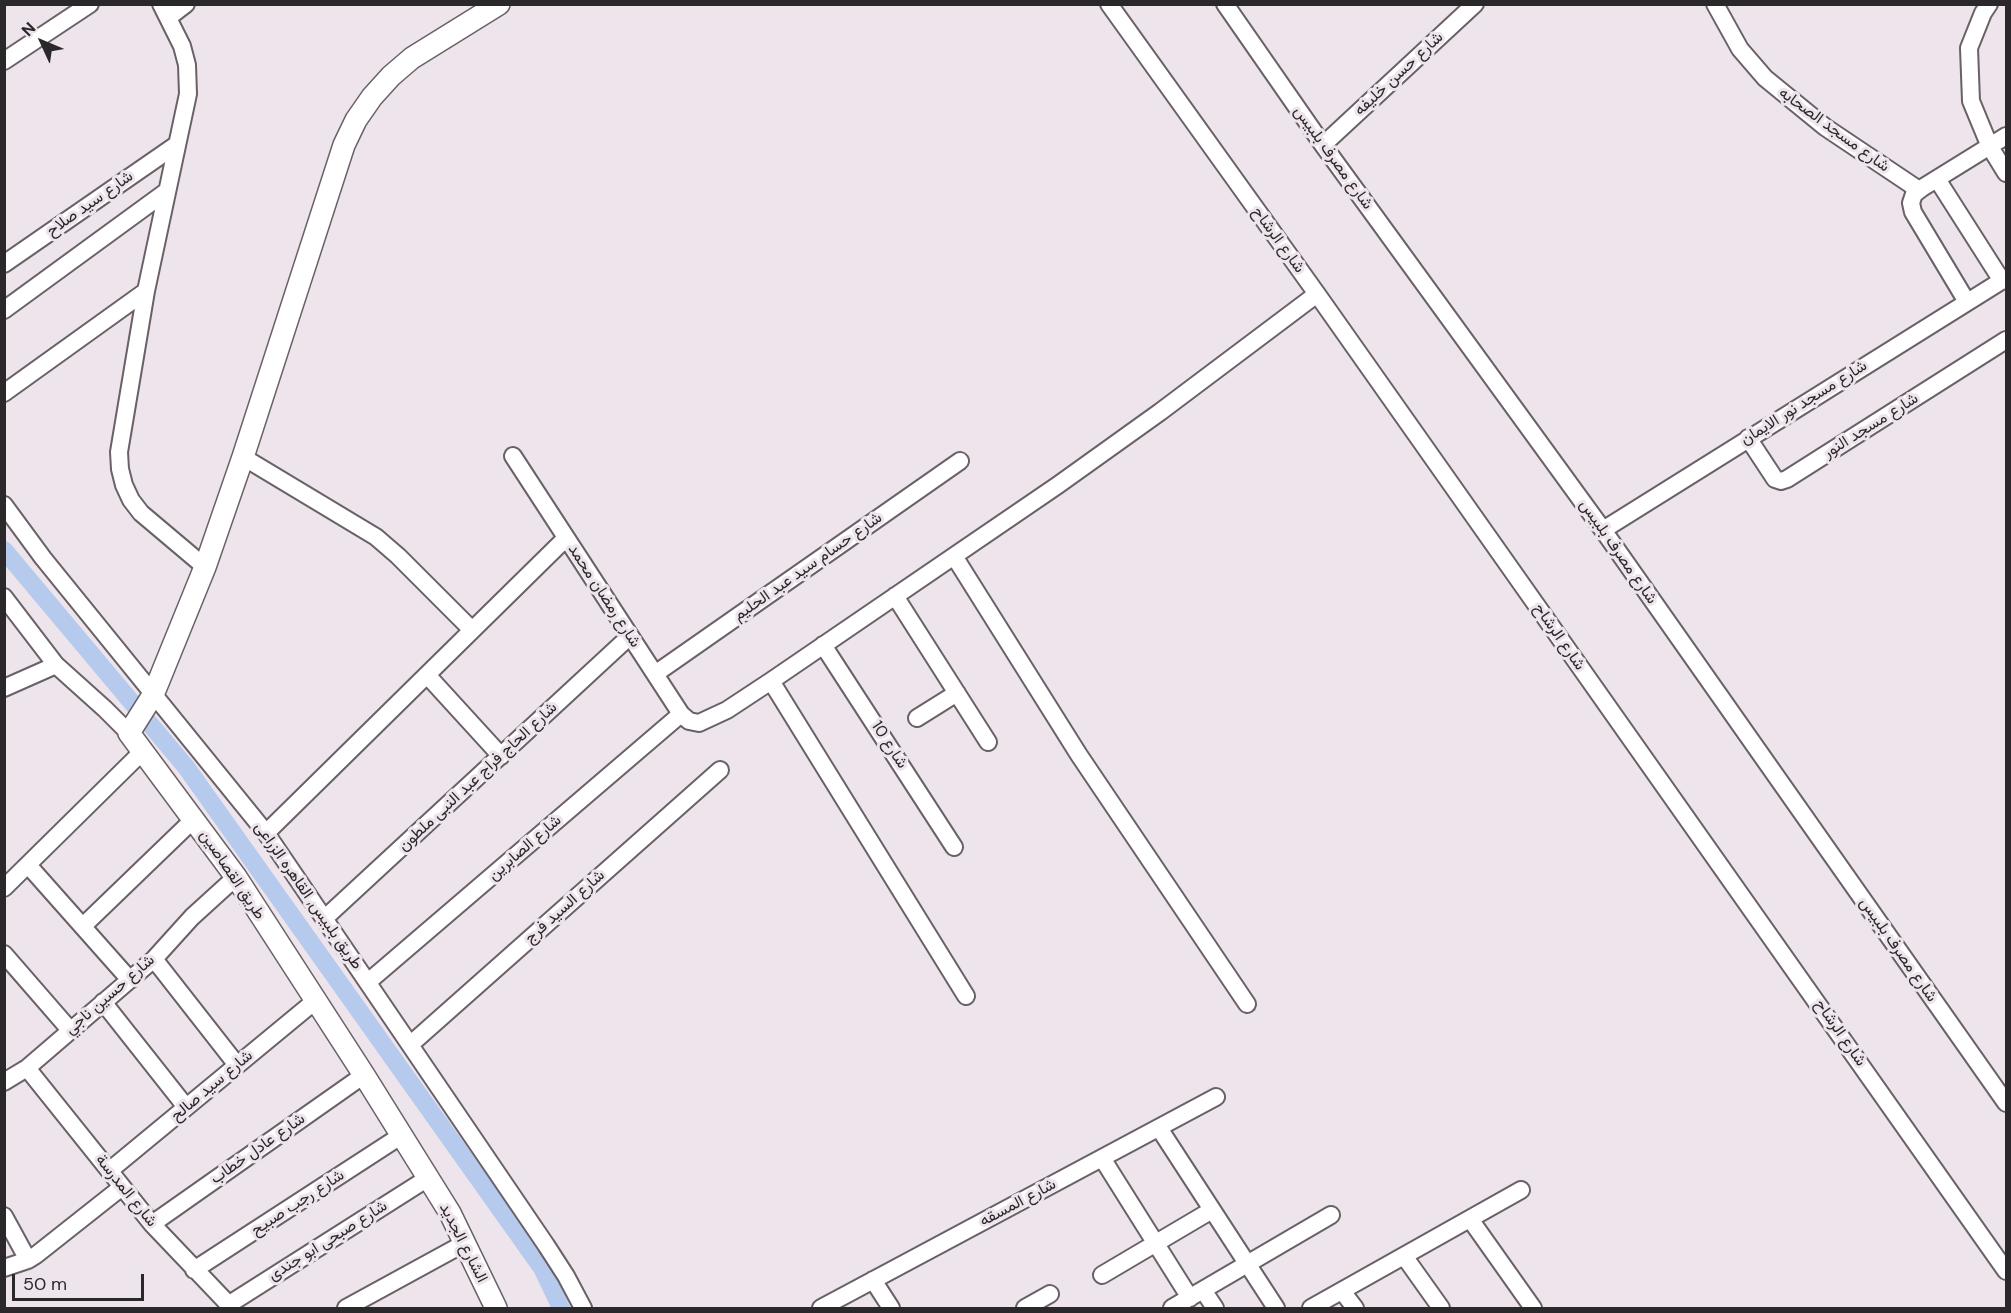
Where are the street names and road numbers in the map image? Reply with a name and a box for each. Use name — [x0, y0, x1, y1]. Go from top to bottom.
street label: شارع حسن خليفه — [1351, 28, 1447, 120]
street label: شارع مسجد الصحابه — [1775, 83, 1893, 177]
street label: شارع مصرف بلبيس — [1289, 103, 1377, 213]
street label: شارع سيد صلاح — [43, 167, 137, 241]
street label: شارع الرشاح — [1248, 203, 1308, 277]
street label: شارع مسجد نور الايمان — [1737, 356, 1871, 450]
street label: شارع مسجد النور — [1820, 389, 1922, 463]
street label: شارع مصرف بلبيس — [1575, 496, 1661, 608]
street label: شارع حسام سيد عبد الحليم — [730, 508, 886, 626]
street label: شارع رمضان محمد — [563, 541, 645, 651]
street label: شارع الرشاح — [1529, 600, 1589, 674]
street label: شارع الحاج فراج عبد النبى ملطون — [395, 698, 561, 856]
street label: شارع 10 — [867, 718, 911, 772]
street label: شارع الصابرين — [484, 811, 566, 885]
street label: طريق بلبيس, القاهره الزراعى — [250, 819, 366, 973]
street label: طريق القصاصين — [195, 827, 269, 923]
street label: شارع السيد فرج — [521, 866, 609, 948]
street label: شارع مصرف بلبيس — [1855, 894, 1941, 1006]
street label: شارع حسين ناجي — [61, 951, 159, 1039]
street label: شارع الرشاح — [1810, 996, 1870, 1070]
street label: شارع سيد صالح — [167, 1046, 257, 1126]
street label: شارع عادل خطاب — [207, 1109, 309, 1189]
street label: شارع المدرسة — [91, 1151, 161, 1231]
street label: شارع رجب صبيح — [248, 1166, 348, 1240]
street label: شارع المسقه — [977, 1175, 1059, 1231]
street label: شارع صبحى ابو جندى — [265, 1197, 391, 1285]
street label: الشارع الجديد — [435, 1200, 491, 1286]

